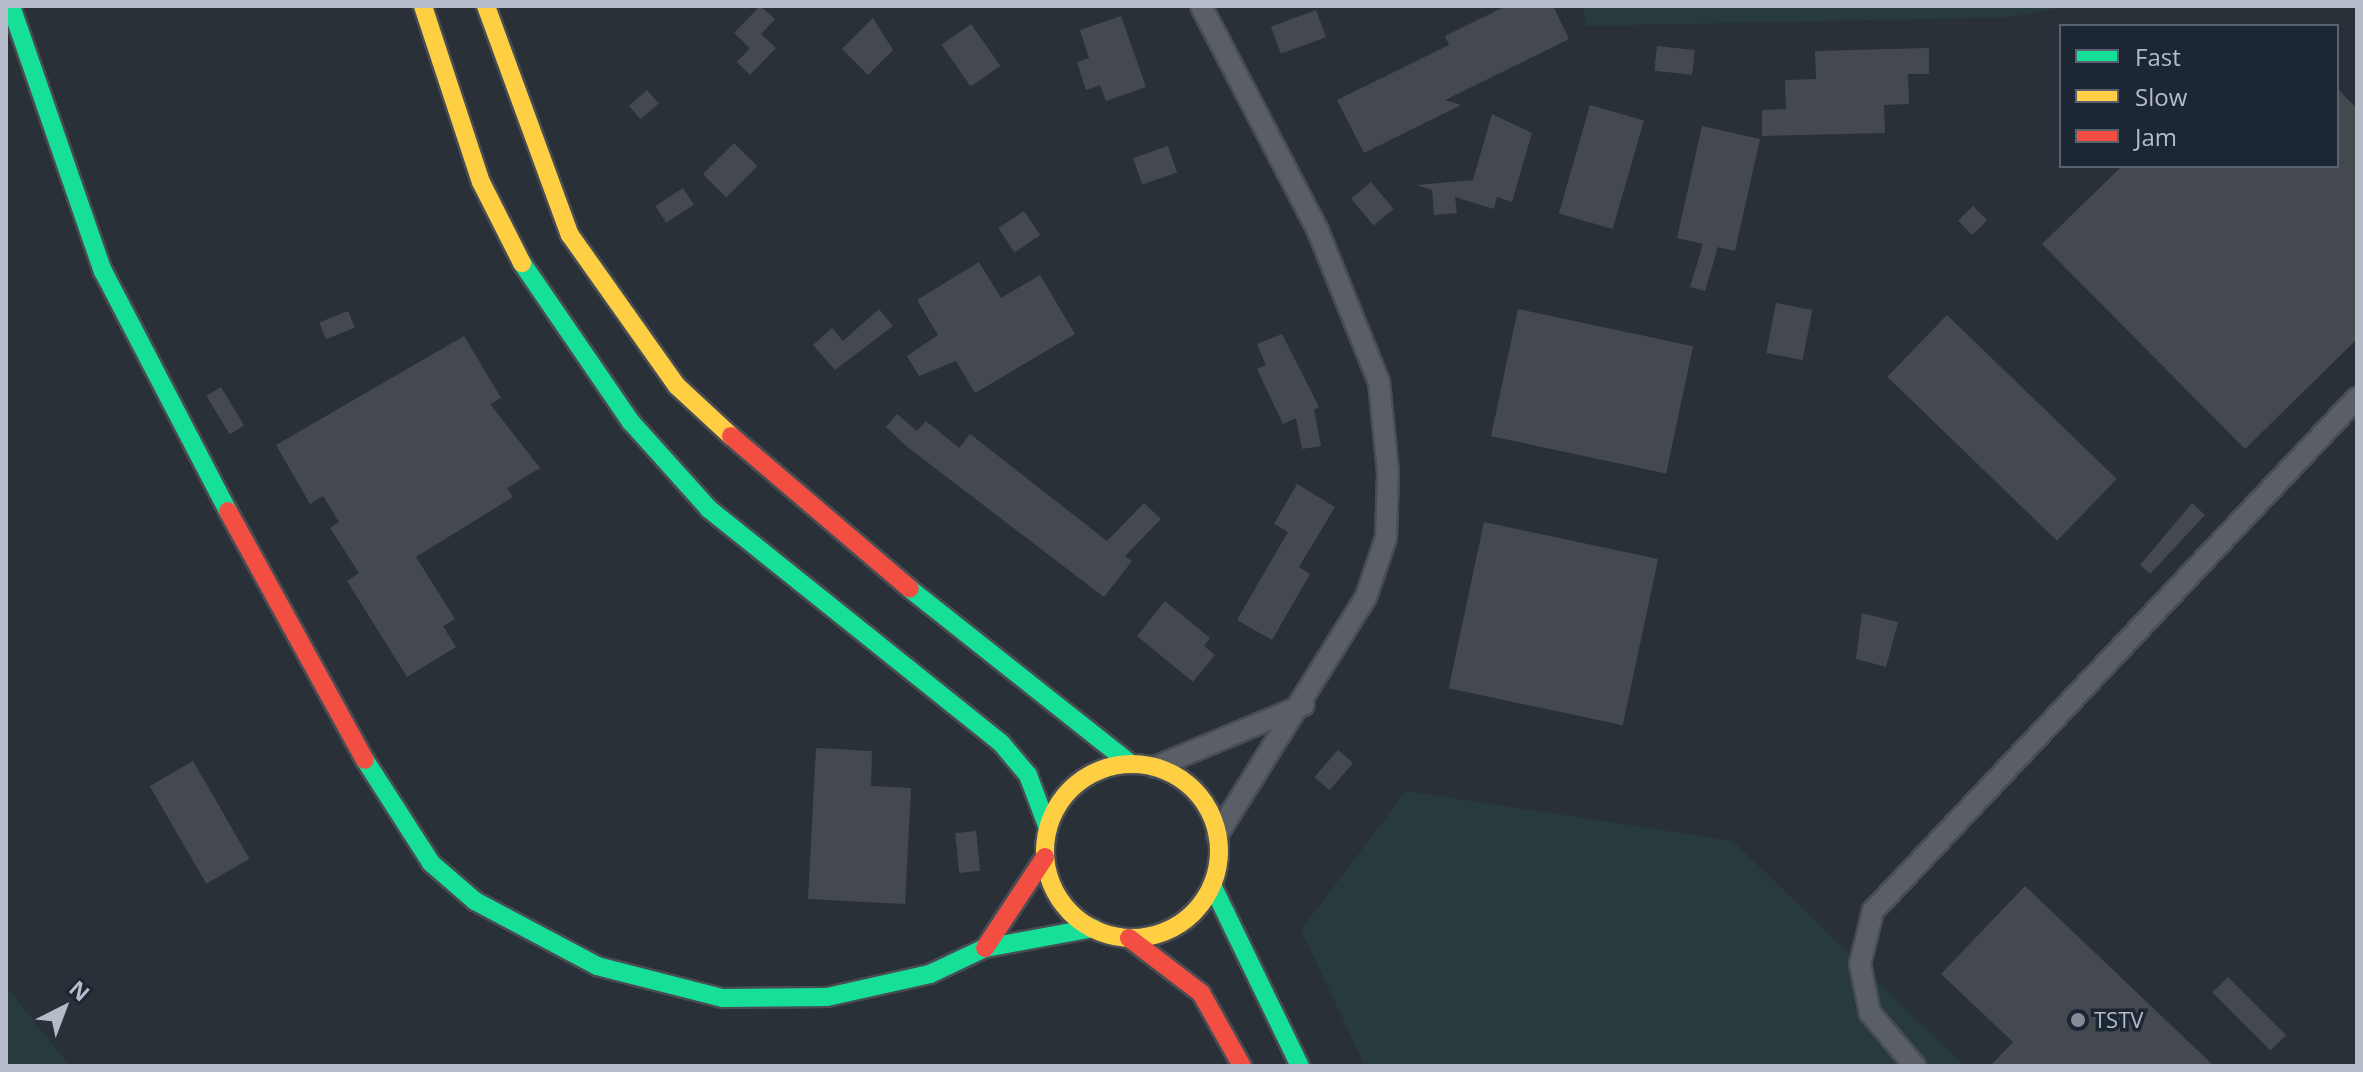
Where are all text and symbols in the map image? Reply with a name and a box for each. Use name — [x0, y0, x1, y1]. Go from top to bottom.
legend — [2059, 24, 2339, 168]
text: Fast — [2135, 40, 2181, 73]
text: Slow — [2135, 80, 2187, 113]
text: Jam — [2135, 120, 2177, 153]
north arrow — [24, 968, 104, 1048]
text: N — [63, 973, 97, 1007]
place label: TSTV — [2094, 1007, 2143, 1033]
marker: TSTV — [2069, 1011, 2087, 1029]

